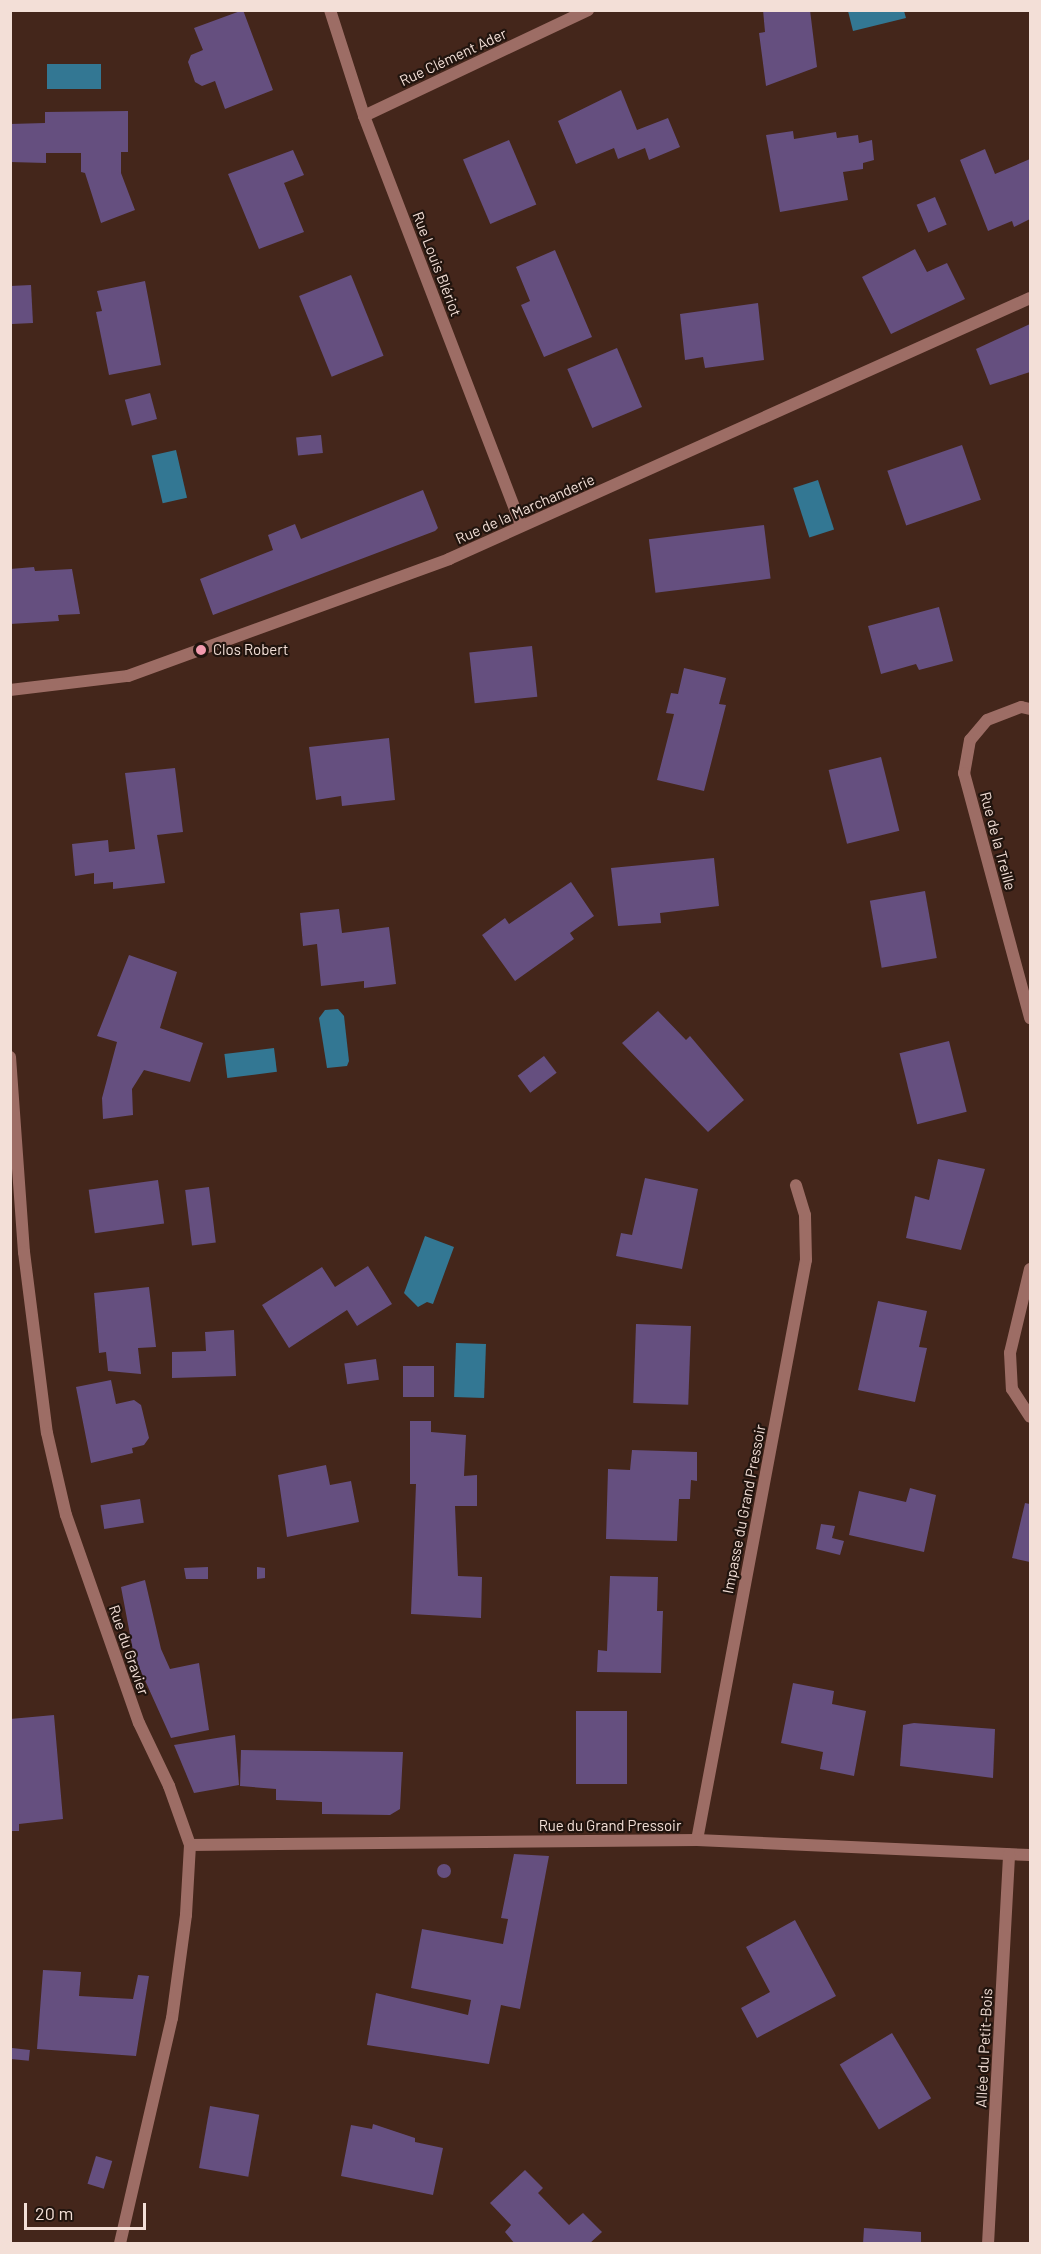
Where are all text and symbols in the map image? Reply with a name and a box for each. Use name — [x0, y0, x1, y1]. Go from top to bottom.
street label: Rue Clément Ader — [397, 24, 509, 90]
street label: Rue Louis Blériot — [409, 209, 465, 319]
street label: Rue de la Marchanderie — [453, 470, 597, 548]
place label: Clos Robert — [213, 641, 288, 659]
marker: Clos Robert — [194, 643, 208, 657]
street label: Rue de la Treille — [976, 790, 1020, 892]
street label: Impasse du Grand Pressoir — [719, 1423, 769, 1595]
street label: Rue du Gravier — [105, 1603, 153, 1697]
street label: Rue du Grand Pressoir — [539, 1817, 681, 1835]
street label: Allée du Petit-Bois — [972, 1988, 996, 2108]
scale bar — [27, 2191, 148, 2229]
text: 20 m — [35, 2202, 73, 2224]

